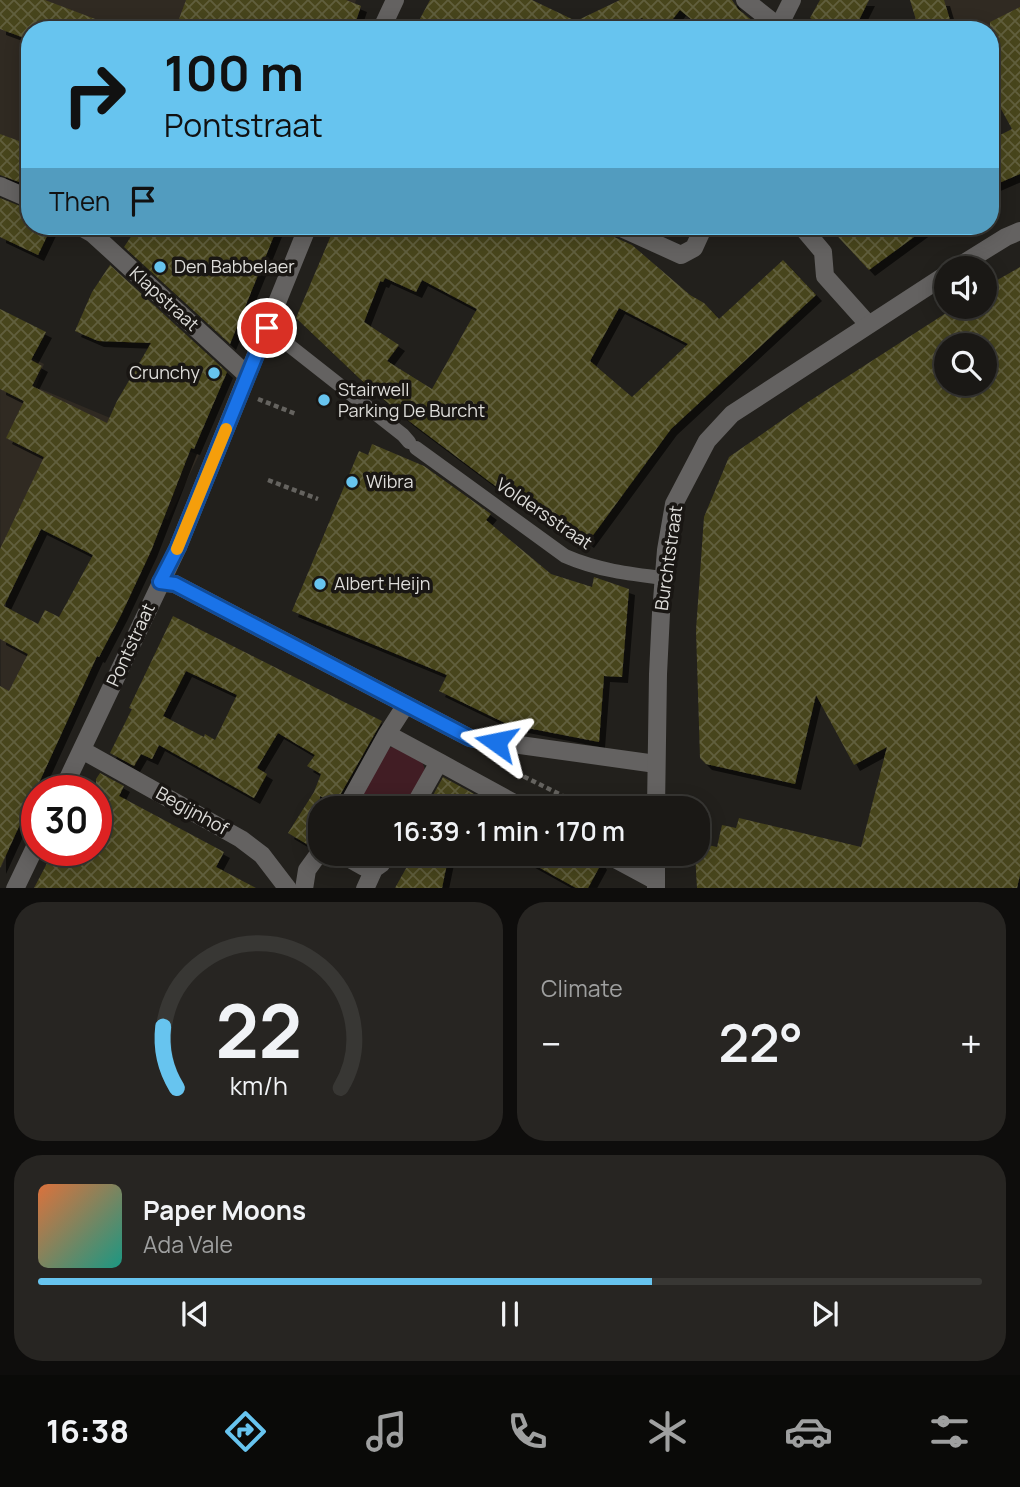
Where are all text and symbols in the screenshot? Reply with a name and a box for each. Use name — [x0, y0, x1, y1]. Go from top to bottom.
text: 100 m — [164, 39, 304, 106]
icon: right — [49, 49, 140, 140]
text: Pontstraat — [164, 103, 323, 147]
icon: arrive — [124, 182, 162, 220]
text: Then — [49, 183, 110, 219]
place label: Den Babbelaer — [174, 254, 295, 278]
map controls — [934, 256, 997, 396]
button: sound — [934, 256, 997, 319]
marker: Den Babbelaer — [152, 259, 168, 275]
street label: Klapstraat — [125, 261, 204, 336]
pin — [237, 298, 297, 358]
icon: arrive — [248, 309, 286, 347]
button: search — [934, 333, 997, 396]
place label: Crunchy — [129, 360, 201, 384]
marker: Crunchy — [206, 365, 222, 381]
place label: Stairwell Parking De Burcht — [338, 377, 485, 422]
marker: Stairwell Parking De Burcht — [316, 392, 332, 408]
place label: Wibra — [366, 469, 413, 493]
street label: Voldersstraat — [492, 472, 597, 554]
marker: Wibra — [344, 474, 360, 490]
street label: Burchtstraat — [649, 504, 687, 612]
place label: Albert Heijn — [334, 571, 430, 595]
marker: Albert Heijn — [312, 576, 328, 592]
street label: Pontstraat — [100, 599, 160, 690]
position arrow — [459, 705, 533, 779]
speed limit sign: 30 — [21, 775, 112, 866]
street label: Begijnhof — [152, 780, 234, 840]
text: 16:39 · 1 min · 170 m — [393, 813, 625, 849]
text: Climate — [541, 972, 623, 1004]
text: 22 — [215, 980, 302, 1080]
text: 22° — [719, 1007, 803, 1078]
text: − — [541, 1017, 562, 1069]
text: + — [960, 1017, 982, 1069]
text: km/h — [229, 1067, 288, 1102]
text: Paper Moons — [143, 1192, 306, 1228]
text: Ada Vale — [143, 1228, 233, 1260]
icon: previous — [176, 1295, 214, 1333]
icon: pause — [491, 1295, 529, 1333]
icon: next — [806, 1295, 844, 1333]
icon: directions — [221, 1407, 270, 1456]
icon: music — [362, 1407, 411, 1456]
icon: phone — [503, 1407, 552, 1456]
icon: climate — [643, 1407, 692, 1456]
icon: car — [784, 1407, 833, 1456]
icon: filters — [925, 1407, 974, 1456]
text: 16:38 — [46, 1409, 129, 1453]

